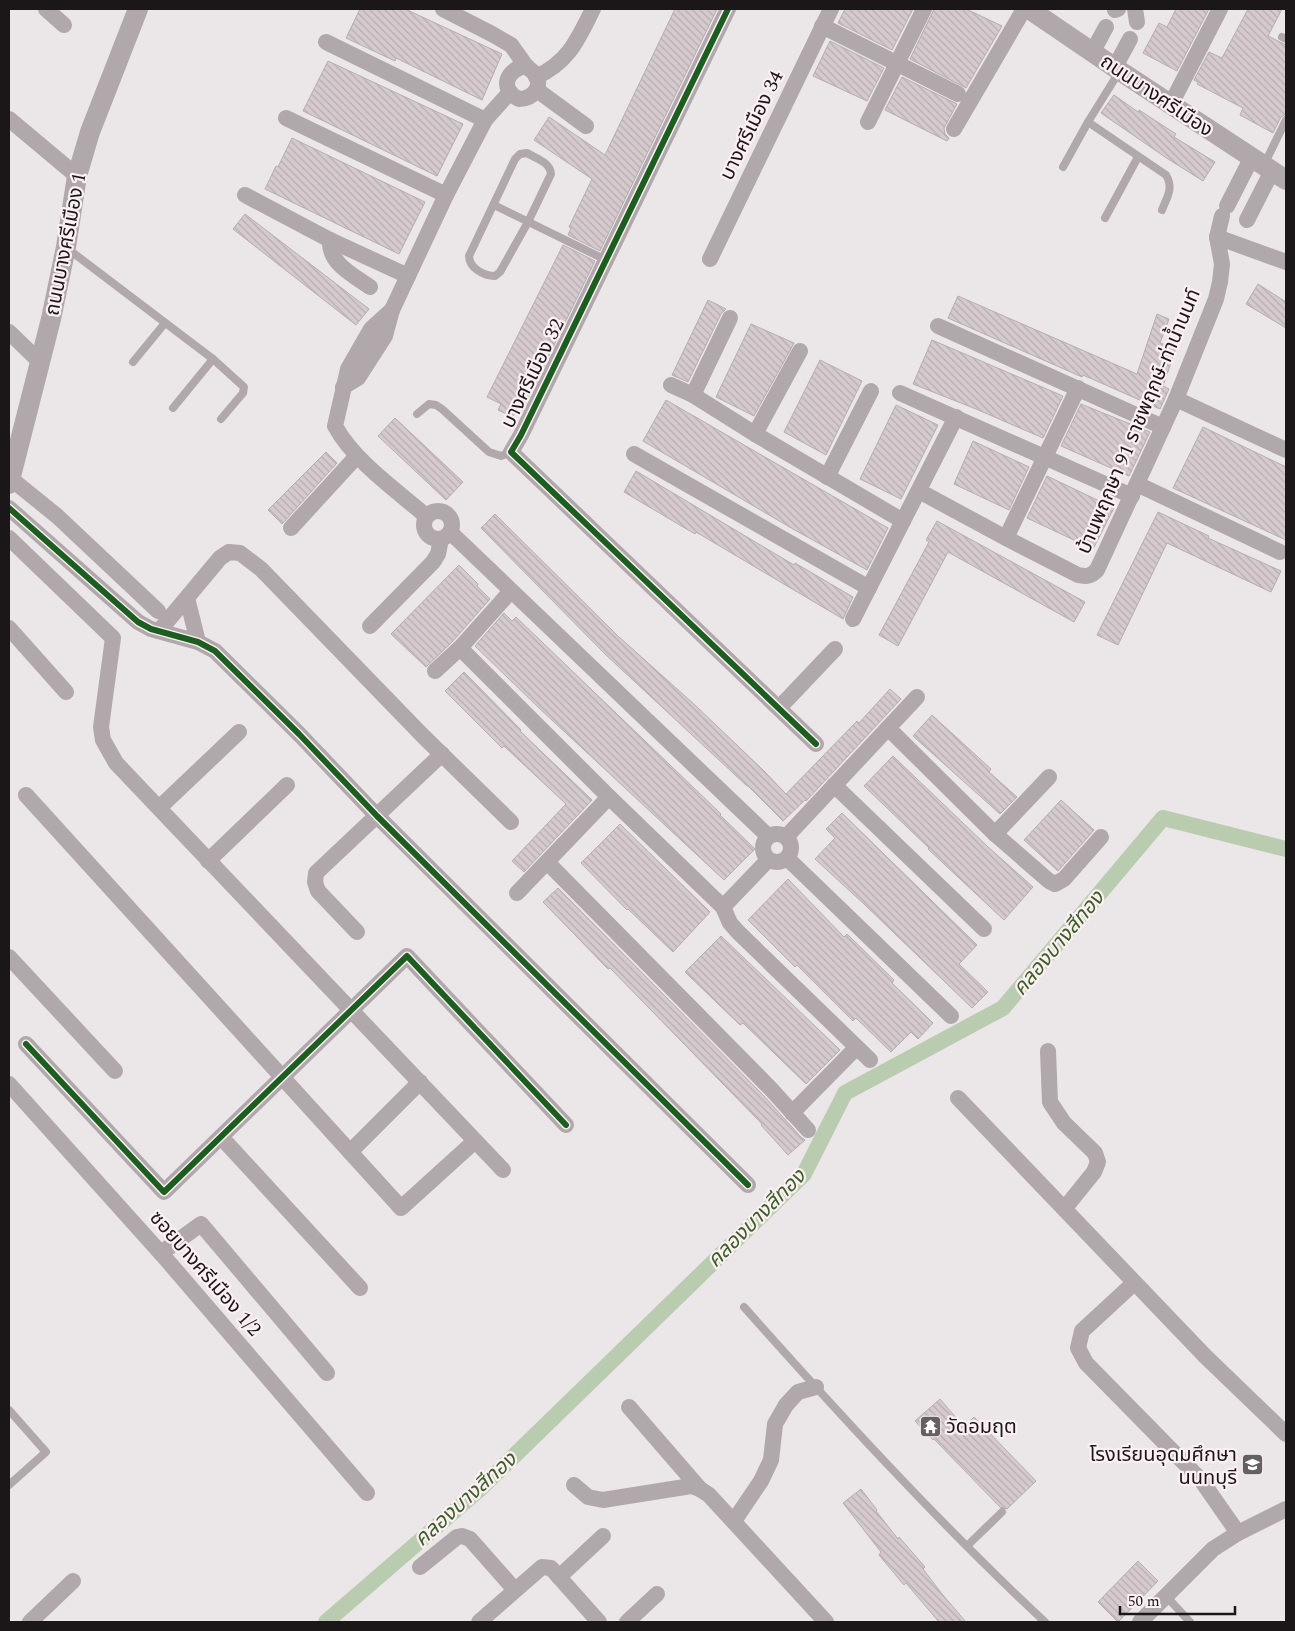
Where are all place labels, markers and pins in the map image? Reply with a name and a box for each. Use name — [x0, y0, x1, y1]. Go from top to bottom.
place label: วัดอมฤต — [946, 1412, 1017, 1442]
temple icon: วัดอมฤต — [918, 1414, 942, 1438]
place label: โรงเรียนอุดมศึกษา นนทบุรี — [1089, 1440, 1237, 1493]
school or university icon: โรงเรียนอุดมศึกษา นนทบุรี — [1241, 1453, 1265, 1477]

